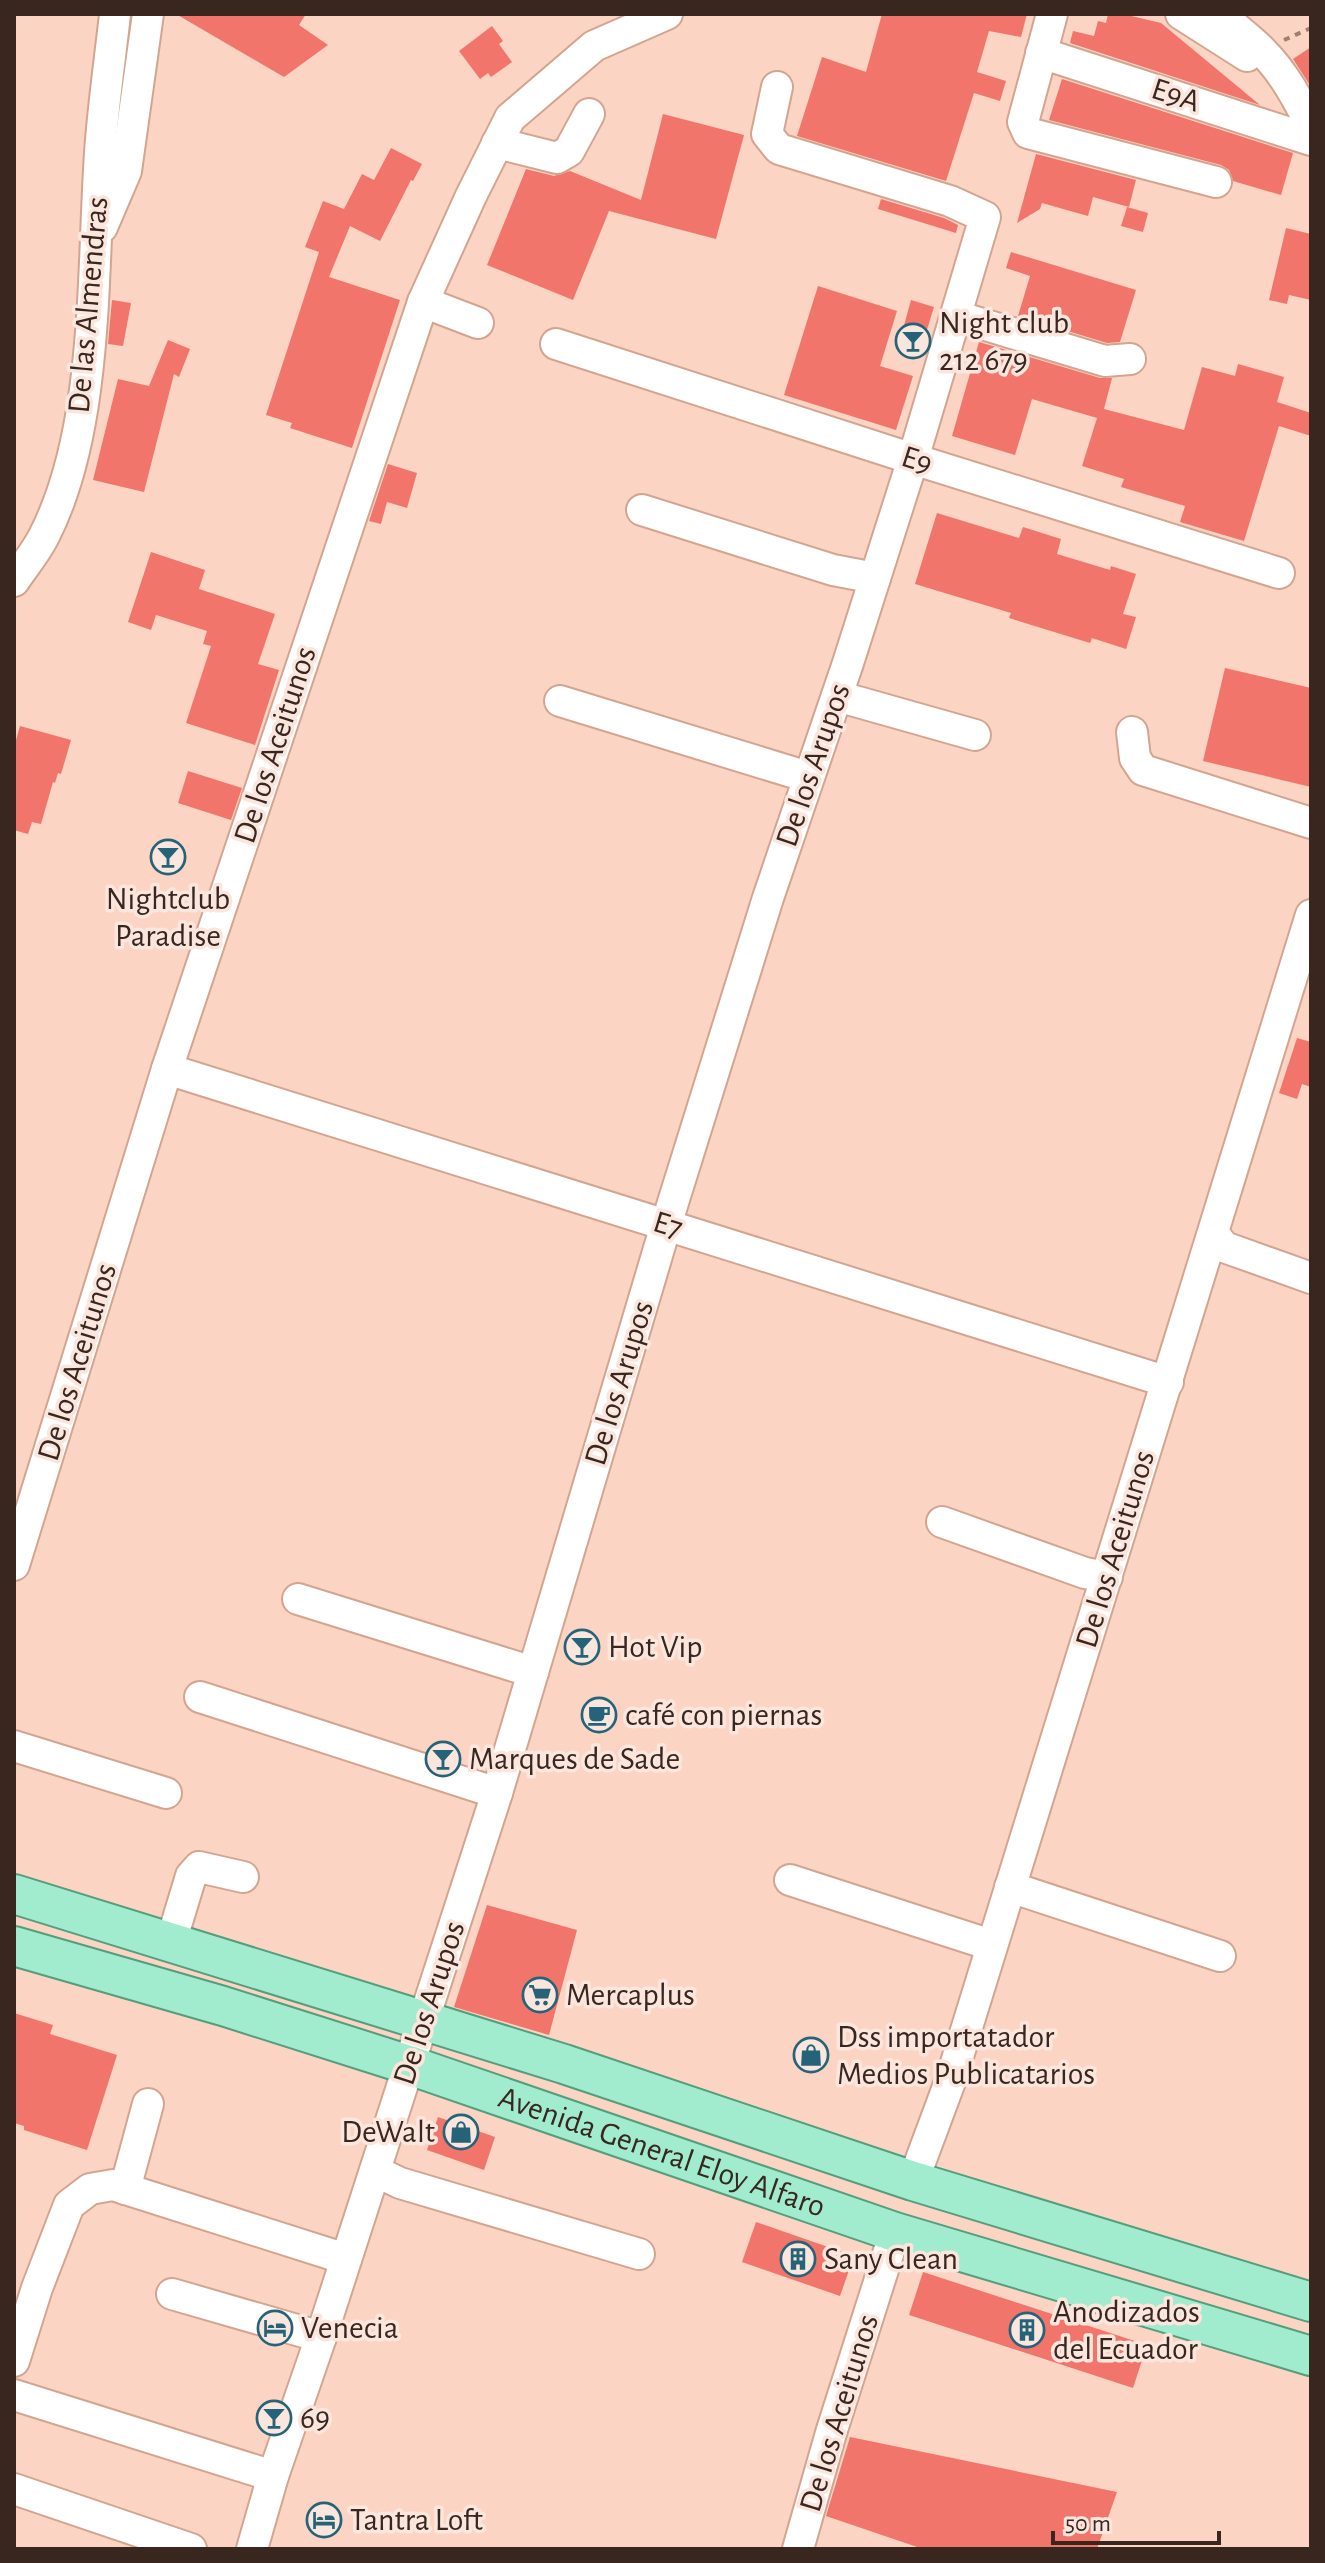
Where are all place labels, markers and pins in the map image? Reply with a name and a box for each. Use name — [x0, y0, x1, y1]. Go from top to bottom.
place label: Night club 212 679 — [939, 307, 1069, 376]
bar icon: Night club 212 679 — [894, 322, 932, 360]
bar icon: Nightclub Paradise — [149, 838, 187, 876]
place label: Nightclub Paradise — [106, 883, 230, 952]
bar icon: Hot Vip — [563, 1628, 601, 1666]
place label: Hot Vip — [608, 1631, 703, 1663]
cafe icon: café con piernas — [580, 1696, 618, 1734]
place label: café con piernas — [625, 1699, 822, 1731]
bar icon: Marques de Sade — [424, 1740, 462, 1778]
place label: Marques de Sade — [469, 1743, 680, 1775]
supermarket icon: Mercaplus — [521, 1976, 559, 2014]
place label: Mercaplus — [566, 1979, 695, 2011]
place label: Dss importatador Medios Publicatarios — [837, 2021, 1095, 2090]
shop icon: Dss importatador Medios Publicatarios — [792, 2036, 830, 2074]
shop icon: DeWalt — [442, 2113, 480, 2151]
place label: DeWalt — [341, 2116, 435, 2148]
building icon: Sany Clean — [779, 2240, 817, 2278]
place label: Sany Clean — [824, 2243, 958, 2275]
place label: Anodizados del Ecuador — [1053, 2296, 1200, 2365]
hotel icon: Venecia — [256, 2309, 294, 2347]
building icon: Anodizados del Ecuador — [1008, 2311, 1046, 2349]
place label: Venecia — [301, 2312, 399, 2344]
bar icon: 69 — [255, 2399, 293, 2437]
place label: 69 — [300, 2402, 330, 2434]
hotel icon: Tantra Loft — [305, 2501, 343, 2539]
place label: Tantra Loft — [350, 2504, 483, 2536]

